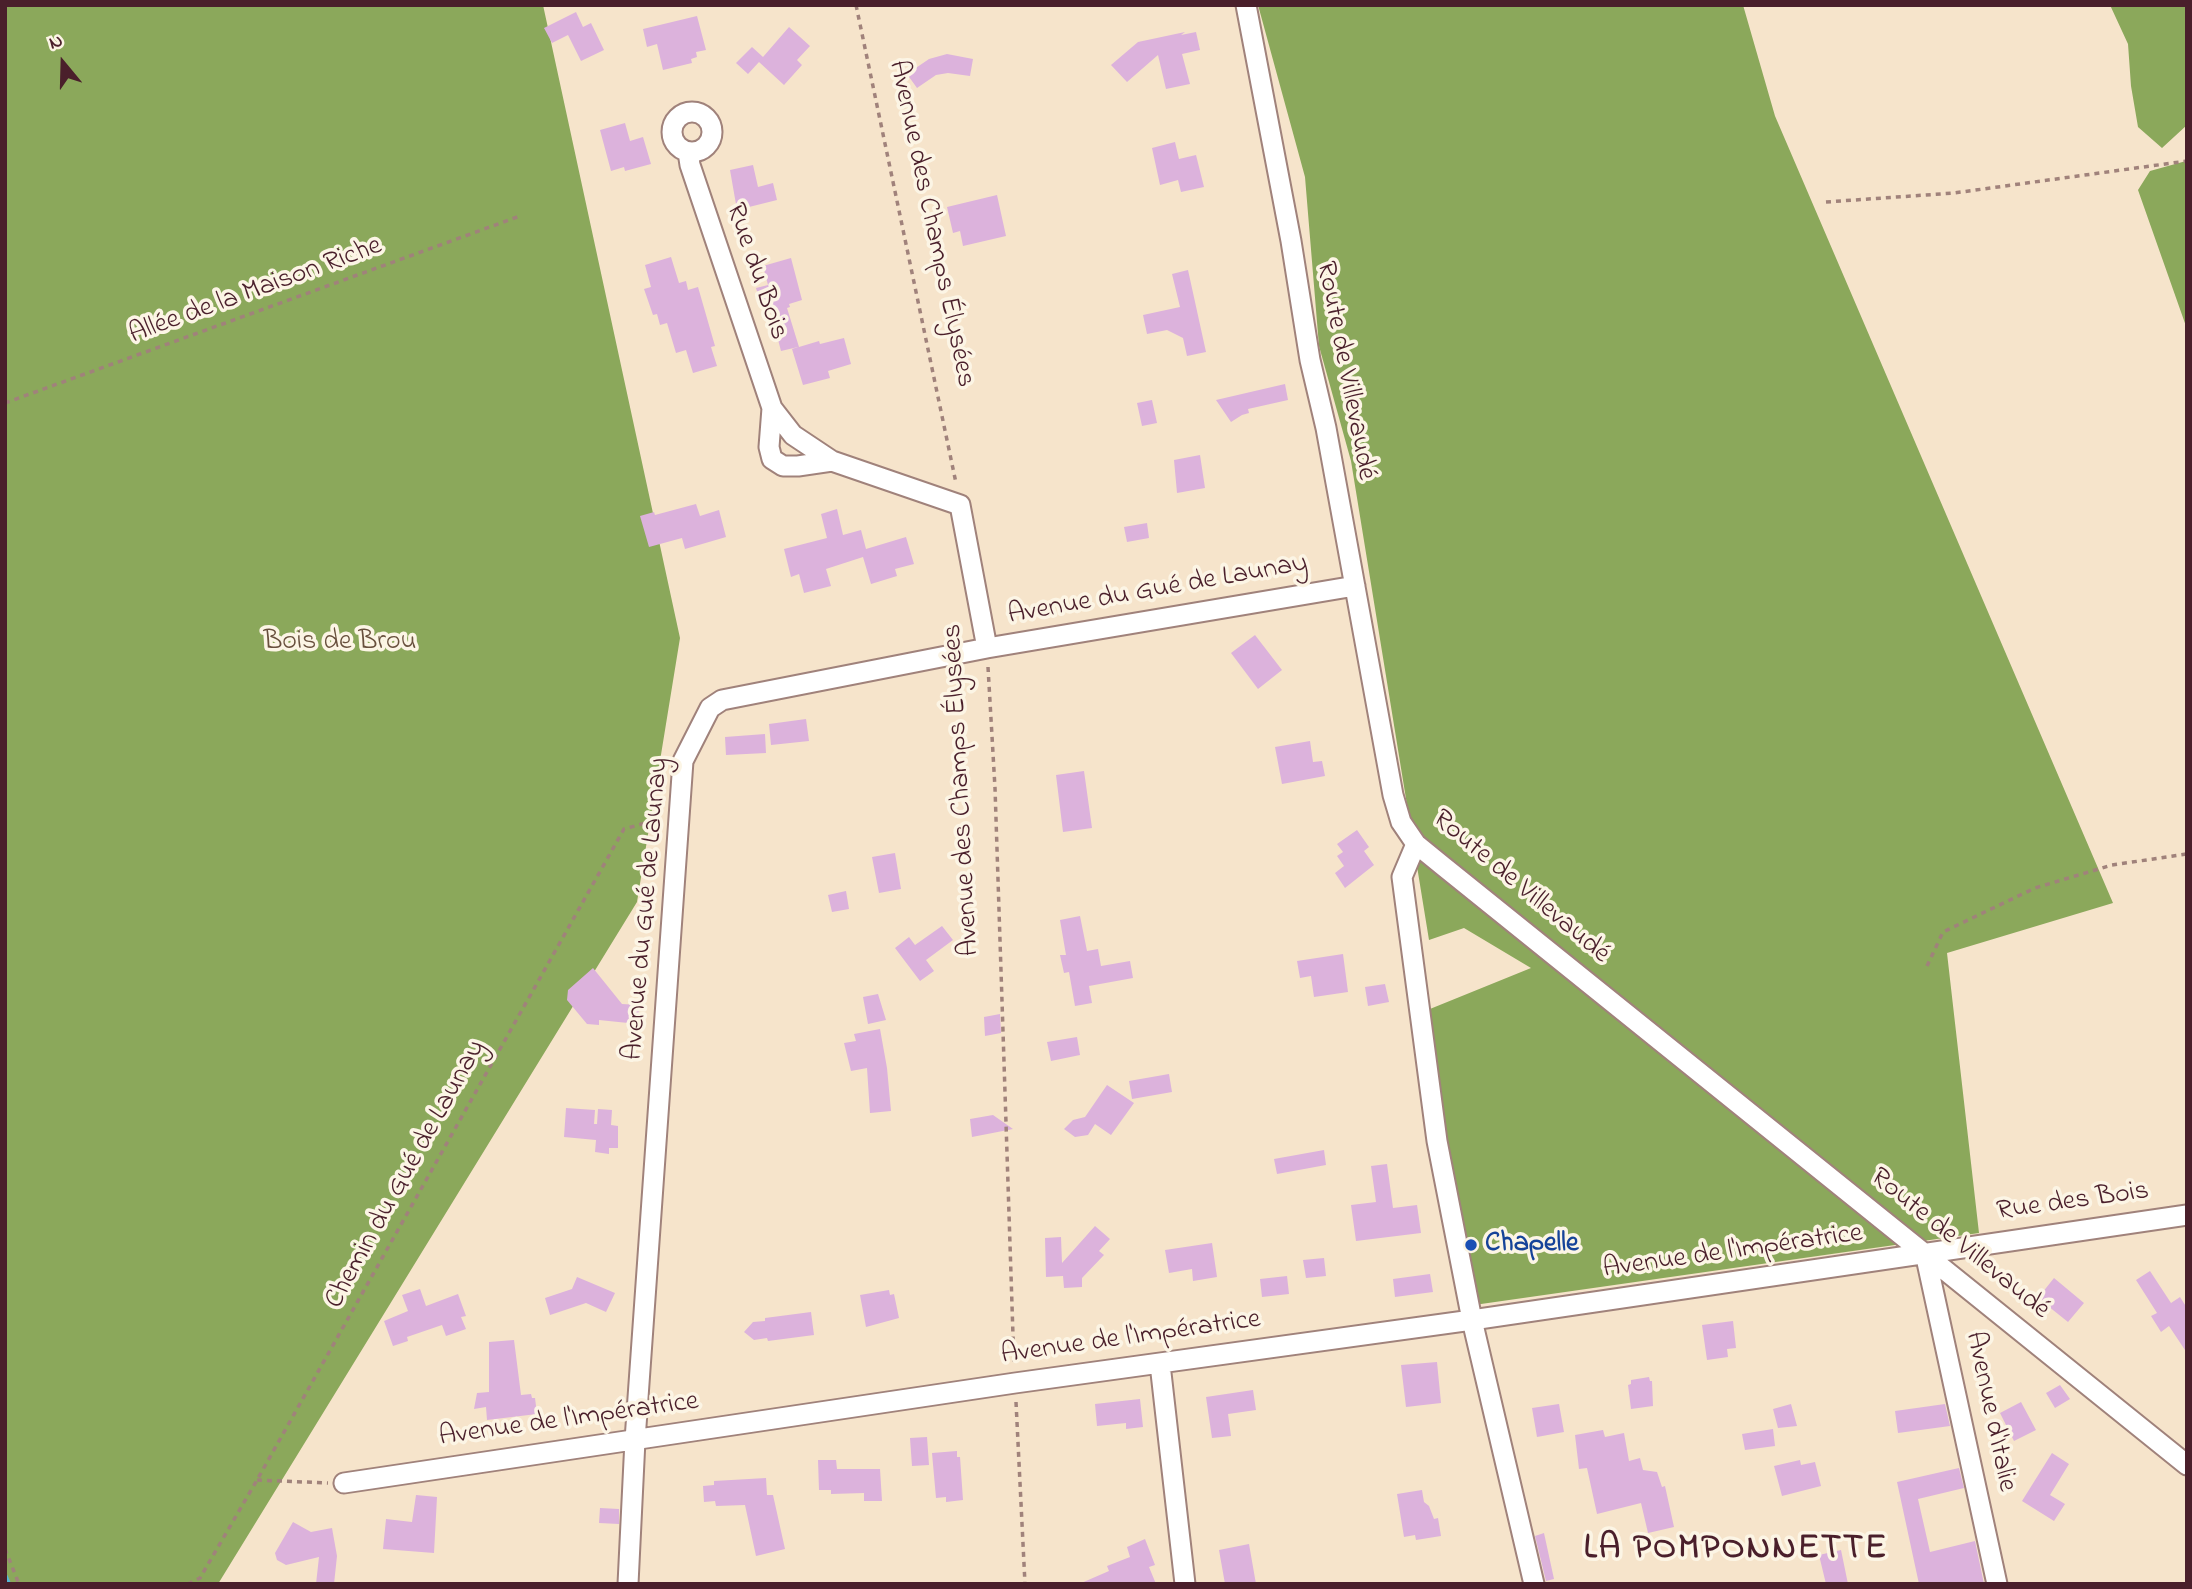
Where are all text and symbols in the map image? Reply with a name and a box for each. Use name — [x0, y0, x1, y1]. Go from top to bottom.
north arrow — [28, 28, 98, 98]
text: N — [46, 28, 66, 58]
street label: Avenue des Champs Élysées — [879, 58, 981, 390]
street label: Rue du Bois — [716, 199, 794, 345]
street label: Allée de la Maison Riche — [125, 231, 387, 353]
street label: Route de Villevaudé — [1306, 259, 1382, 483]
street label: Avenue du Gué de Launay — [1006, 548, 1310, 634]
street label: Avenue des Champs Élysées — [938, 623, 988, 957]
park label: Bois de Brou — [264, 626, 416, 660]
street label: Avenue du Gué de Launay — [618, 756, 678, 1062]
street label: Route de Villevaudé — [1424, 804, 1616, 972]
street label: Chemin du Gué de Launay — [319, 1035, 495, 1315]
street label: Route de Villevaudé — [1862, 1162, 2056, 1328]
street label: Rue des Bois — [1995, 1176, 2151, 1230]
street label: Avenue de l'Impératrice — [1601, 1218, 1865, 1288]
place label: Chapelle — [1485, 1228, 1579, 1262]
marker: Chapelle — [1463, 1237, 1479, 1253]
street label: Avenue de l'Impératrice — [999, 1304, 1263, 1374]
street label: Avenue d'Italie — [1956, 1329, 2022, 1495]
street label: Avenue de l'Impératrice — [437, 1386, 701, 1456]
district label: LA POMPONNETTE — [1585, 1530, 1887, 1572]

